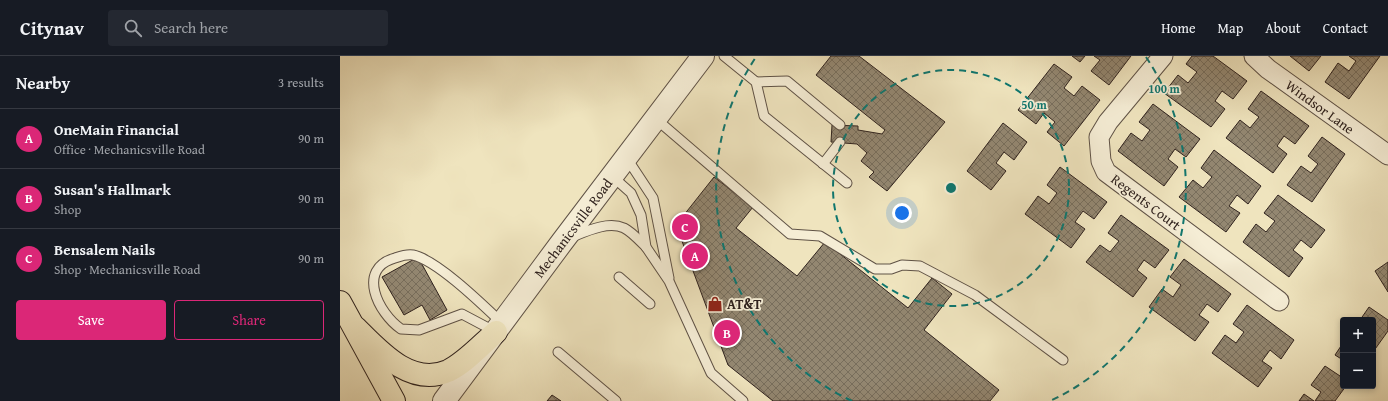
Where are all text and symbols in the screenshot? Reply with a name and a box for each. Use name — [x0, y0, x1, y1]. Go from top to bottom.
search box — [108, 10, 388, 46]
text: Citynav — [20, 14, 84, 42]
icon: search — [122, 17, 144, 39]
text: Search here — [154, 17, 228, 38]
text: Home — [1161, 18, 1196, 38]
text: Map — [1218, 18, 1243, 38]
text: About — [1265, 18, 1301, 38]
text: Contact — [1323, 18, 1368, 38]
text: Nearby — [16, 70, 70, 95]
text: 3 results — [278, 73, 324, 92]
street label: Windsor Lane — [1282, 75, 1359, 139]
text: 100 m — [1148, 80, 1181, 97]
text: 50 m — [1021, 96, 1047, 113]
text: OneMain Financial — [54, 119, 179, 140]
text: A — [25, 129, 33, 148]
text: 90 m — [298, 129, 324, 148]
text: Office · Mechanicsville Road — [54, 140, 205, 159]
street label: Regents Court — [1107, 169, 1185, 235]
street label: Mechanicsville Road — [529, 174, 617, 282]
text: Susan's Hallmark — [54, 179, 171, 200]
centre of rings — [944, 181, 958, 195]
text: B — [25, 189, 33, 208]
text: 90 m — [298, 189, 324, 208]
text: Shop — [54, 200, 81, 219]
your location — [892, 203, 912, 223]
pin: C — [672, 212, 698, 242]
text: Bensalem Nails — [54, 239, 155, 260]
pin: A — [682, 241, 708, 271]
text: C — [25, 249, 33, 268]
text: 90 m — [298, 249, 324, 268]
text: Shop · Mechanicsville Road — [54, 260, 200, 279]
place label: AT&T — [727, 294, 762, 314]
shop icon: AT&T — [706, 295, 724, 313]
button: Save — [16, 300, 166, 340]
button: Share — [174, 300, 324, 340]
map controls — [1340, 317, 1376, 389]
button: + — [1340, 317, 1376, 353]
pin: B — [714, 318, 740, 348]
button: − — [1340, 353, 1376, 389]

